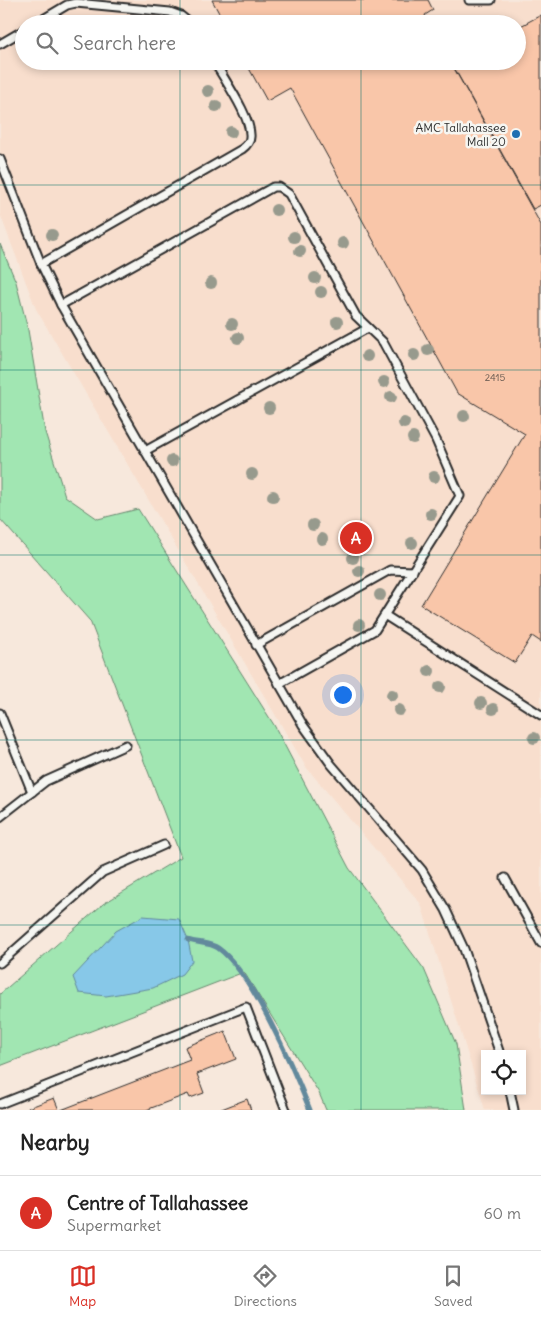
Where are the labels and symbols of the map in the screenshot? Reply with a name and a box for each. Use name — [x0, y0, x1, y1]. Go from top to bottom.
place label: AMC Tallahassee Mall 20 — [416, 120, 506, 149]
marker: AMC Tallahassee Mall 20 — [510, 128, 522, 140]
house number: 2415 — [485, 371, 506, 384]
pin: A — [340, 519, 372, 557]
your location — [330, 682, 356, 708]

